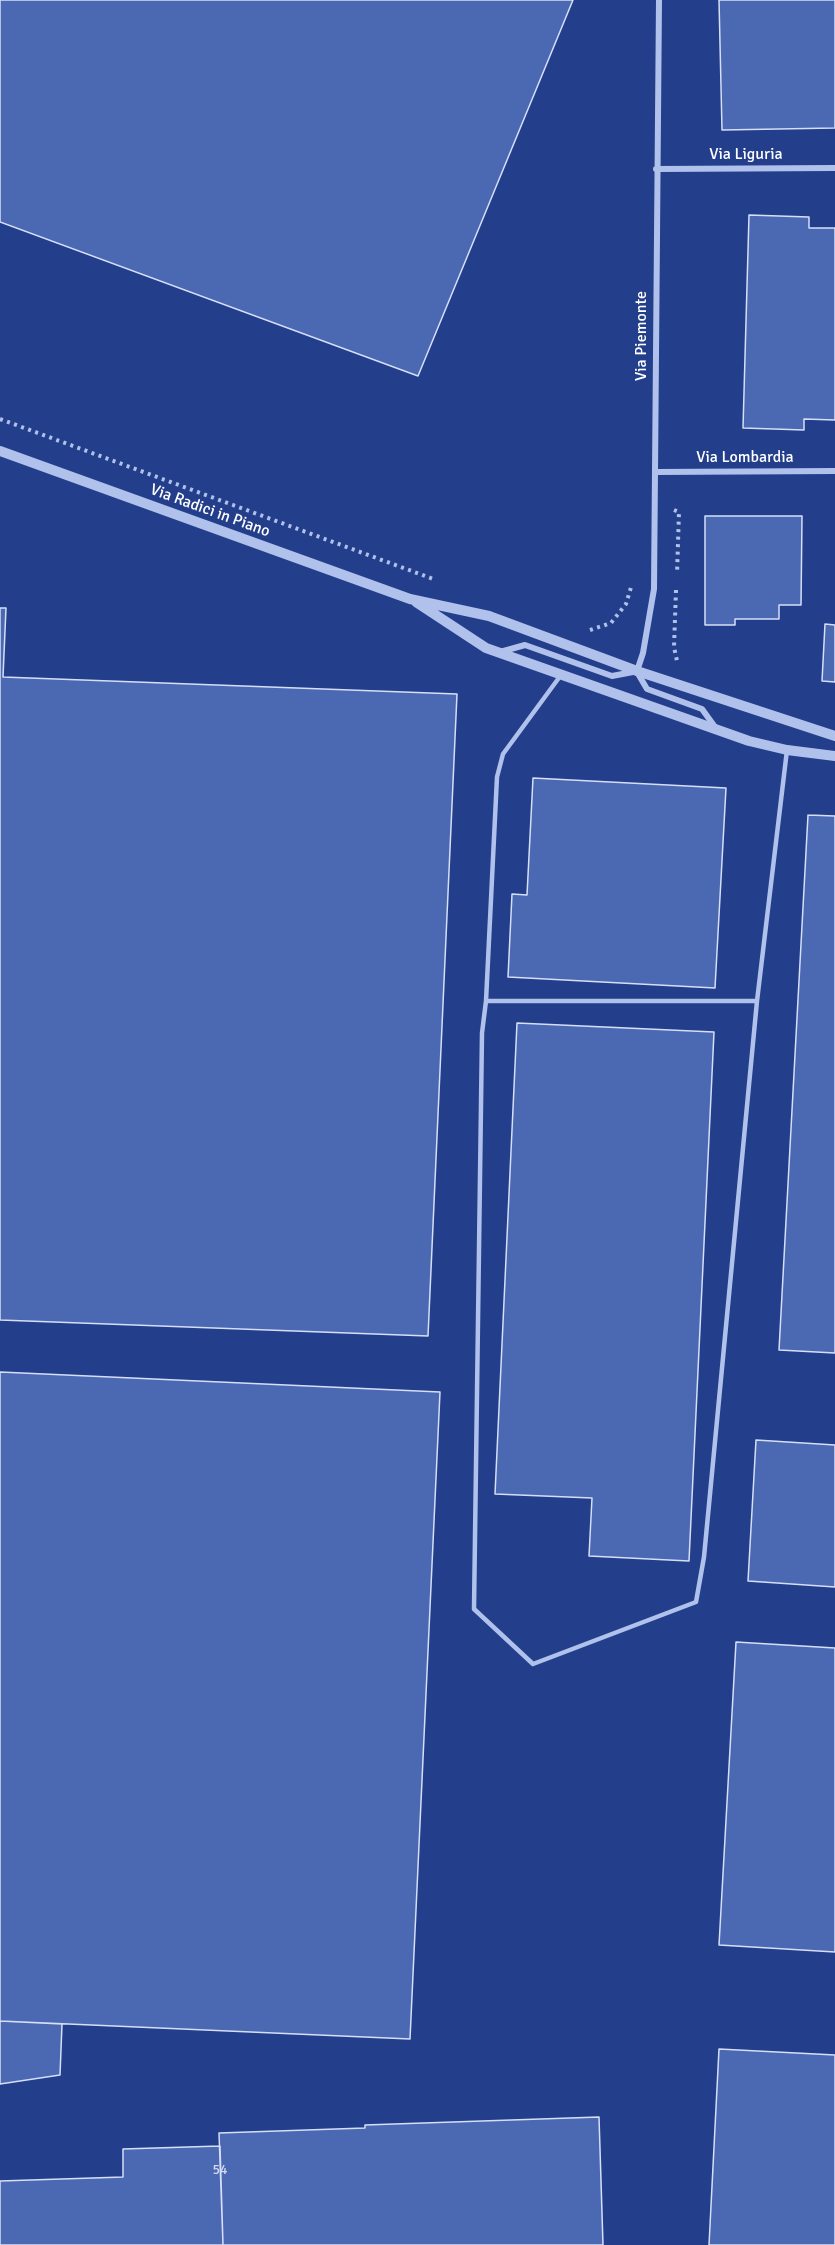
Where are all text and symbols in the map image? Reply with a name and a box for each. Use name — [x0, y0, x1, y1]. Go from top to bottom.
street label: Via Liguria — [709, 145, 783, 165]
street label: Via Piemonte — [632, 291, 652, 381]
street label: Via Lombardia — [696, 448, 794, 468]
street label: Via Radici in Piano — [147, 480, 273, 542]
house number: 54 — [212, 2162, 228, 2178]

